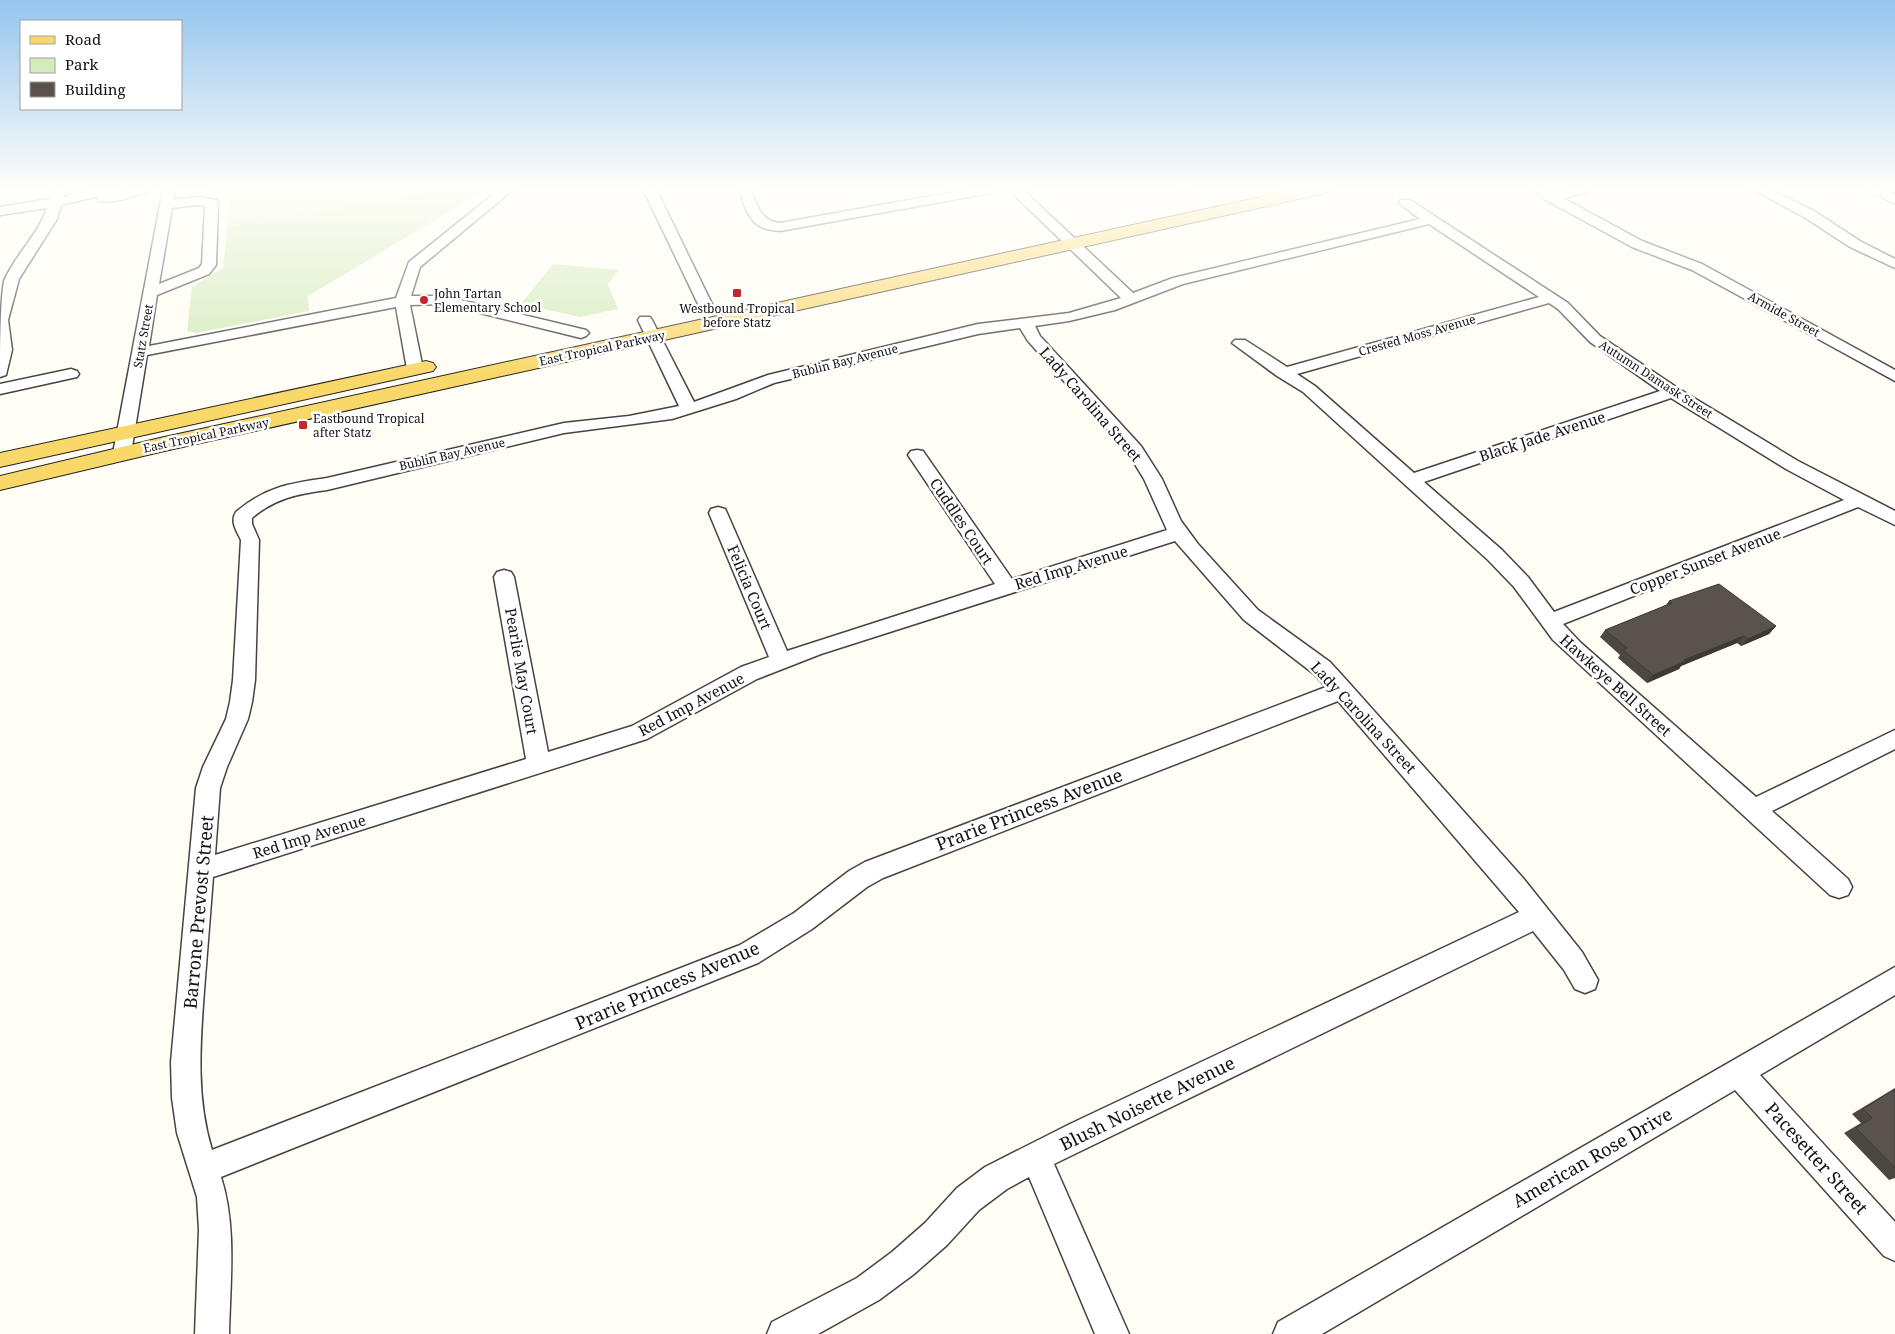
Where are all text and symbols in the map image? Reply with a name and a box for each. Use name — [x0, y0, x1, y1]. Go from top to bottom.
legend — [20, 20, 182, 110]
text: Road — [65, 29, 101, 49]
text: Park — [65, 54, 99, 74]
text: Building — [65, 79, 126, 99]
place label: John Tartan Elementary School — [433, 285, 542, 316]
marker: Westbound Tropical before Statz — [731, 287, 743, 299]
street label: Armide Street — [1745, 287, 1823, 341]
marker: John Tartan Elementary School — [418, 294, 430, 306]
place label: Westbound Tropical before Statz — [679, 300, 795, 331]
street label: Statz Street — [129, 303, 157, 369]
street label: Crested Moss Avenue — [1357, 310, 1477, 360]
street label: East Tropical Parkway — [538, 326, 667, 370]
street label: Autumn Damask Street — [1596, 336, 1716, 422]
street label: Bublin Bay Avenue — [790, 340, 900, 382]
street label: Lady Carolina Street — [1036, 342, 1146, 466]
street label: Black Jade Avenue — [1476, 406, 1608, 466]
place label: Eastbound Tropical after Statz — [313, 410, 425, 441]
street label: East Tropical Parkway — [142, 413, 271, 457]
marker: Eastbound Tropical after Statz — [297, 419, 309, 431]
street label: Bublin Bay Avenue — [397, 434, 507, 474]
street label: Cuddles Court — [926, 474, 998, 568]
street label: Copper Sunset Avenue — [1627, 523, 1783, 599]
street label: Red Imp Avenue — [1012, 540, 1130, 594]
street label: Felicia Court — [723, 542, 777, 632]
street label: Pearlie May Court — [501, 606, 543, 736]
street label: Hawkeye Bell Street — [1556, 630, 1676, 740]
street label: Lady Carolina Street — [1307, 657, 1421, 777]
street label: Red Imp Avenue — [634, 668, 748, 740]
street label: Prarie Princess Avenue — [932, 762, 1126, 856]
street label: Red Imp Avenue — [250, 809, 368, 863]
street label: Barrone Prevost Street — [178, 814, 218, 1010]
street label: Prarie Princess Avenue — [571, 935, 763, 1035]
street label: Blush Noisette Avenue — [1055, 1050, 1239, 1156]
street label: Pacesetter Street — [1760, 1097, 1874, 1219]
street label: American Rose Drive — [1508, 1101, 1676, 1213]

